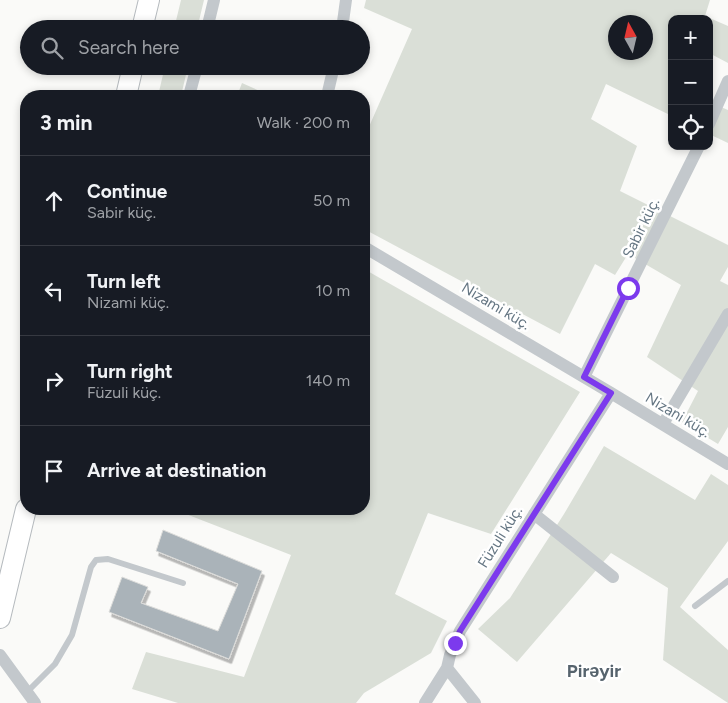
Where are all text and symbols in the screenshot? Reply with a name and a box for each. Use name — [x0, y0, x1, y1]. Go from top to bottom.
north arrow — [608, 15, 653, 60]
map controls — [668, 15, 713, 150]
button: + — [668, 15, 713, 60]
search box — [20, 20, 370, 75]
icon: search — [38, 34, 66, 62]
text: Search here — [78, 36, 180, 59]
button: − — [668, 60, 713, 105]
button: locate — [668, 105, 713, 150]
text: 3 min — [40, 110, 92, 135]
text: Walk · 200 m — [257, 113, 350, 132]
text: Continue — [87, 180, 167, 203]
icon: ahead — [40, 187, 68, 215]
text: 50 m — [313, 191, 350, 210]
street label: Sabir küç. — [619, 195, 663, 261]
text: Sabir küç. — [87, 203, 156, 222]
text: Turn left — [87, 270, 161, 293]
icon: left — [40, 277, 68, 305]
route start — [617, 277, 640, 300]
street label: Nizami küç. — [458, 278, 534, 334]
text: 10 m — [316, 281, 350, 300]
text: Nizami küç. — [87, 293, 169, 312]
text: Turn right — [87, 360, 173, 383]
icon: right — [40, 367, 68, 395]
text: 140 m — [306, 371, 350, 390]
text: Füzuli küç. — [87, 383, 161, 402]
street label: Nizani küç. — [642, 389, 714, 441]
icon: arrive — [40, 457, 68, 485]
text: Arrive at destination — [87, 459, 266, 482]
street label: Füzuli küç. — [474, 503, 526, 571]
route end — [444, 632, 467, 655]
district label: Pirəyir — [567, 660, 621, 682]

